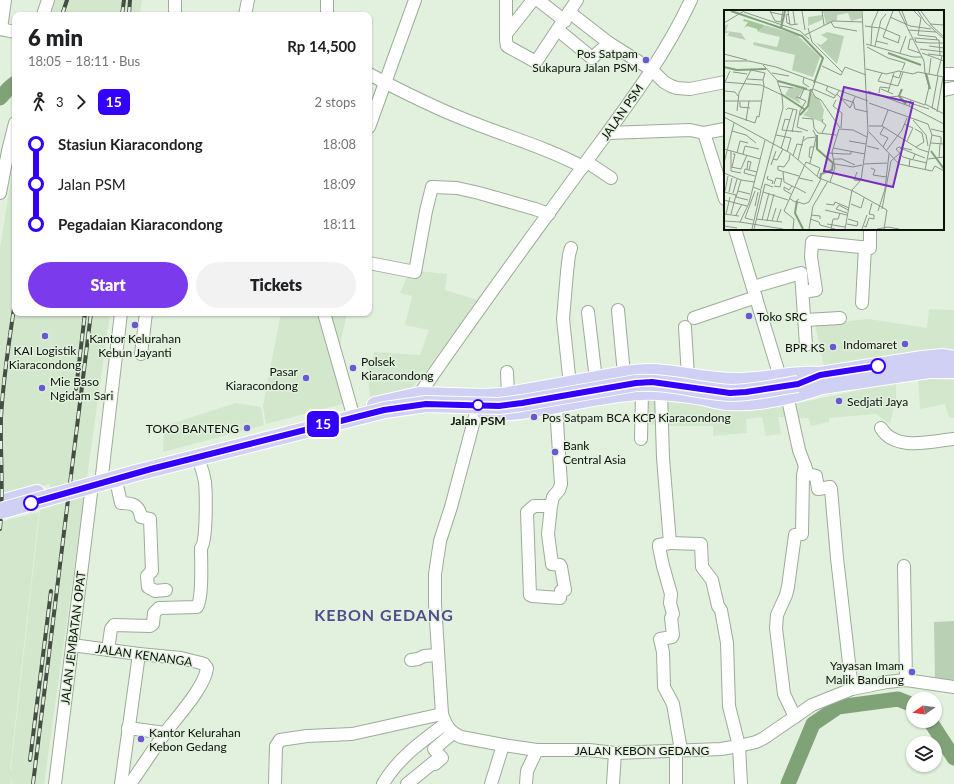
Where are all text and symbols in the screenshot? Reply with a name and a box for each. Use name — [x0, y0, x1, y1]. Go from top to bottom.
inset map — [724, 10, 944, 230]
text: 6 min — [28, 24, 83, 51]
text: Rp 14,500 — [287, 37, 356, 55]
place label: Pos Satpam Sukapura Jalan PSM — [532, 46, 638, 75]
text: 18:05 – 18:11 · Bus — [28, 53, 140, 69]
marker: Pos Satpam Sukapura Jalan PSM — [641, 55, 651, 65]
street label: JALAN PSM — [597, 81, 647, 143]
icon: walk — [28, 91, 50, 113]
icon: forward — [70, 91, 92, 113]
text: 15 — [106, 93, 122, 110]
text: 3 — [56, 94, 64, 110]
text: 2 stops — [315, 94, 356, 110]
text: Stasiun Kiaracondong — [58, 135, 203, 153]
text: 18:08 — [323, 136, 356, 152]
text: Jalan PSM — [58, 175, 126, 193]
text: 18:09 — [323, 176, 356, 192]
text: Pegadaian Kiaracondong — [58, 215, 223, 233]
text: 18:11 — [323, 216, 356, 232]
button: Start — [28, 262, 188, 308]
button: Tickets — [196, 262, 356, 308]
place label: Toko SRC — [757, 309, 807, 324]
marker: Toko SRC — [744, 311, 754, 321]
marker: Kantor Kelurahan Kebun Jayanti — [130, 320, 140, 330]
marker: KAI Logistik Kiaracondong — [40, 331, 50, 341]
place label: Kantor Kelurahan Kebun Jayanti — [89, 331, 181, 360]
place label: Indomaret — [843, 337, 898, 352]
marker: Indomaret — [900, 339, 910, 349]
place label: BPR KS — [785, 340, 825, 355]
marker: BPR KS — [828, 342, 838, 352]
place label: KAI Logistik Kiaracondong — [9, 343, 81, 372]
place label: Polsek Kiaracondong — [361, 354, 434, 383]
unlabelled marker — [870, 358, 886, 374]
marker: Polsek Kiaracondong — [348, 363, 358, 373]
place label: Pasar Kiaracondong — [225, 364, 299, 393]
marker: Pasar Kiaracondong — [301, 373, 311, 383]
place label: Mie Baso Ngidam Sari — [50, 374, 113, 403]
marker: Mie Baso Ngidam Sari — [37, 383, 47, 393]
place label: Sedjati Jaya — [847, 394, 908, 409]
marker: Sedjati Jaya — [834, 396, 844, 406]
marker: Jalan PSM — [472, 399, 484, 411]
place label: Pos Satpam BCA KCP Kiaracondong — [542, 410, 731, 425]
line badge: 15 — [305, 411, 341, 437]
marker: Pos Satpam BCA KCP Kiaracondong — [529, 412, 539, 422]
place label: Jalan PSM — [450, 413, 506, 428]
text: 15 — [315, 415, 331, 432]
place label: TOKO BANTENG — [146, 421, 239, 436]
marker: TOKO BANTENG — [242, 423, 252, 433]
place label: Bank Central Asia — [563, 438, 626, 467]
marker: Bank Central Asia — [550, 447, 560, 457]
unlabelled marker — [23, 495, 39, 511]
street label: JALAN JEMBATAN OPAT — [57, 570, 89, 706]
district label: KEBON GEDANG — [314, 605, 454, 624]
street label: JALAN KENANGA — [95, 641, 194, 669]
place label: Yayasan Imam Malik Bandung — [826, 658, 904, 687]
marker: Yayasan Imam Malik Bandung — [907, 667, 917, 677]
north arrow — [906, 692, 942, 728]
map controls — [906, 692, 942, 772]
place label: Kantor Kelurahan Kebon Gedang — [149, 725, 241, 754]
marker: Kantor Kelurahan Kebon Gedang — [136, 734, 146, 744]
button: layers — [906, 736, 942, 772]
street label: JALAN KEBON GEDANG — [575, 743, 710, 758]

